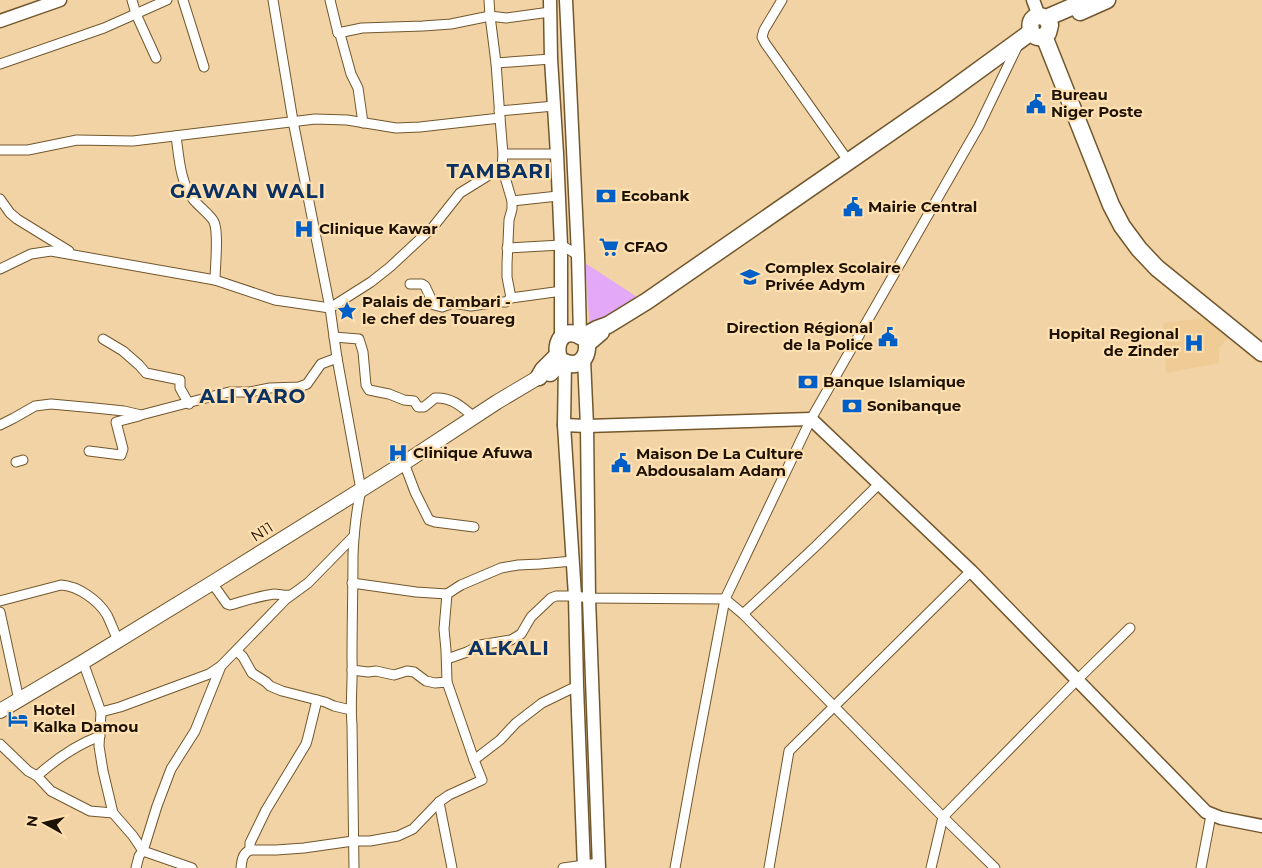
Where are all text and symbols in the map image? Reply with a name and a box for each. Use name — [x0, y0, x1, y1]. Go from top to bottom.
place label: Bureau Niger Poste — [1051, 85, 1143, 121]
public building icon: Bureau Niger Poste — [1025, 93, 1047, 115]
district label: TAMBARI — [447, 159, 551, 183]
district label: GAWAN WALI — [170, 179, 326, 203]
bank icon: Ecobank — [595, 185, 617, 207]
place label: Ecobank — [621, 186, 689, 205]
public building icon: Mairie Central — [842, 196, 864, 218]
place label: Mairie Central — [868, 197, 977, 216]
hospital icon: Clinique Kawar — [293, 218, 315, 240]
place label: Clinique Kawar — [319, 219, 438, 238]
supermarket icon: CFAO — [598, 236, 620, 258]
place label: CFAO — [624, 237, 668, 256]
place label: Complex Scolaire Privée Adym — [765, 258, 901, 294]
school or university icon: Complex Scolaire Privée Adym — [739, 266, 761, 288]
place label: Palais de Tambari - le chef des Touareg — [362, 292, 515, 328]
place icon: Palais de Tambari - le chef des Touareg — [336, 300, 358, 322]
place label: Direction Régional de la Police — [726, 318, 873, 354]
place label: Hopital Regional de Zinder — [1048, 324, 1180, 360]
public building icon: Direction Régional de la Police — [877, 326, 899, 348]
hospital icon: Hopital Regional de Zinder — [1183, 332, 1205, 354]
bank icon: Banque Islamique — [797, 371, 819, 393]
place label: Banque Islamique — [823, 372, 966, 391]
district label: ALI YARO — [199, 384, 306, 408]
bank icon: Sonibanque — [841, 395, 863, 417]
place label: Sonibanque — [867, 396, 961, 415]
hospital icon: Clinique Afuwa — [387, 442, 409, 464]
place label: Clinique Afuwa — [413, 443, 533, 462]
place label: Maison De La Culture Abdousalam Adam — [635, 444, 803, 480]
public building icon: Maison De La Culture Abdousalam Adam — [610, 452, 632, 474]
street label: N11 — [247, 517, 277, 546]
district label: ALKALI — [467, 636, 550, 660]
place label: Hotel Kalka Damou — [33, 700, 138, 736]
hotel icon: Hotel Kalka Damou — [7, 708, 29, 730]
north arrow — [20, 798, 70, 848]
text: N — [22, 814, 42, 828]

